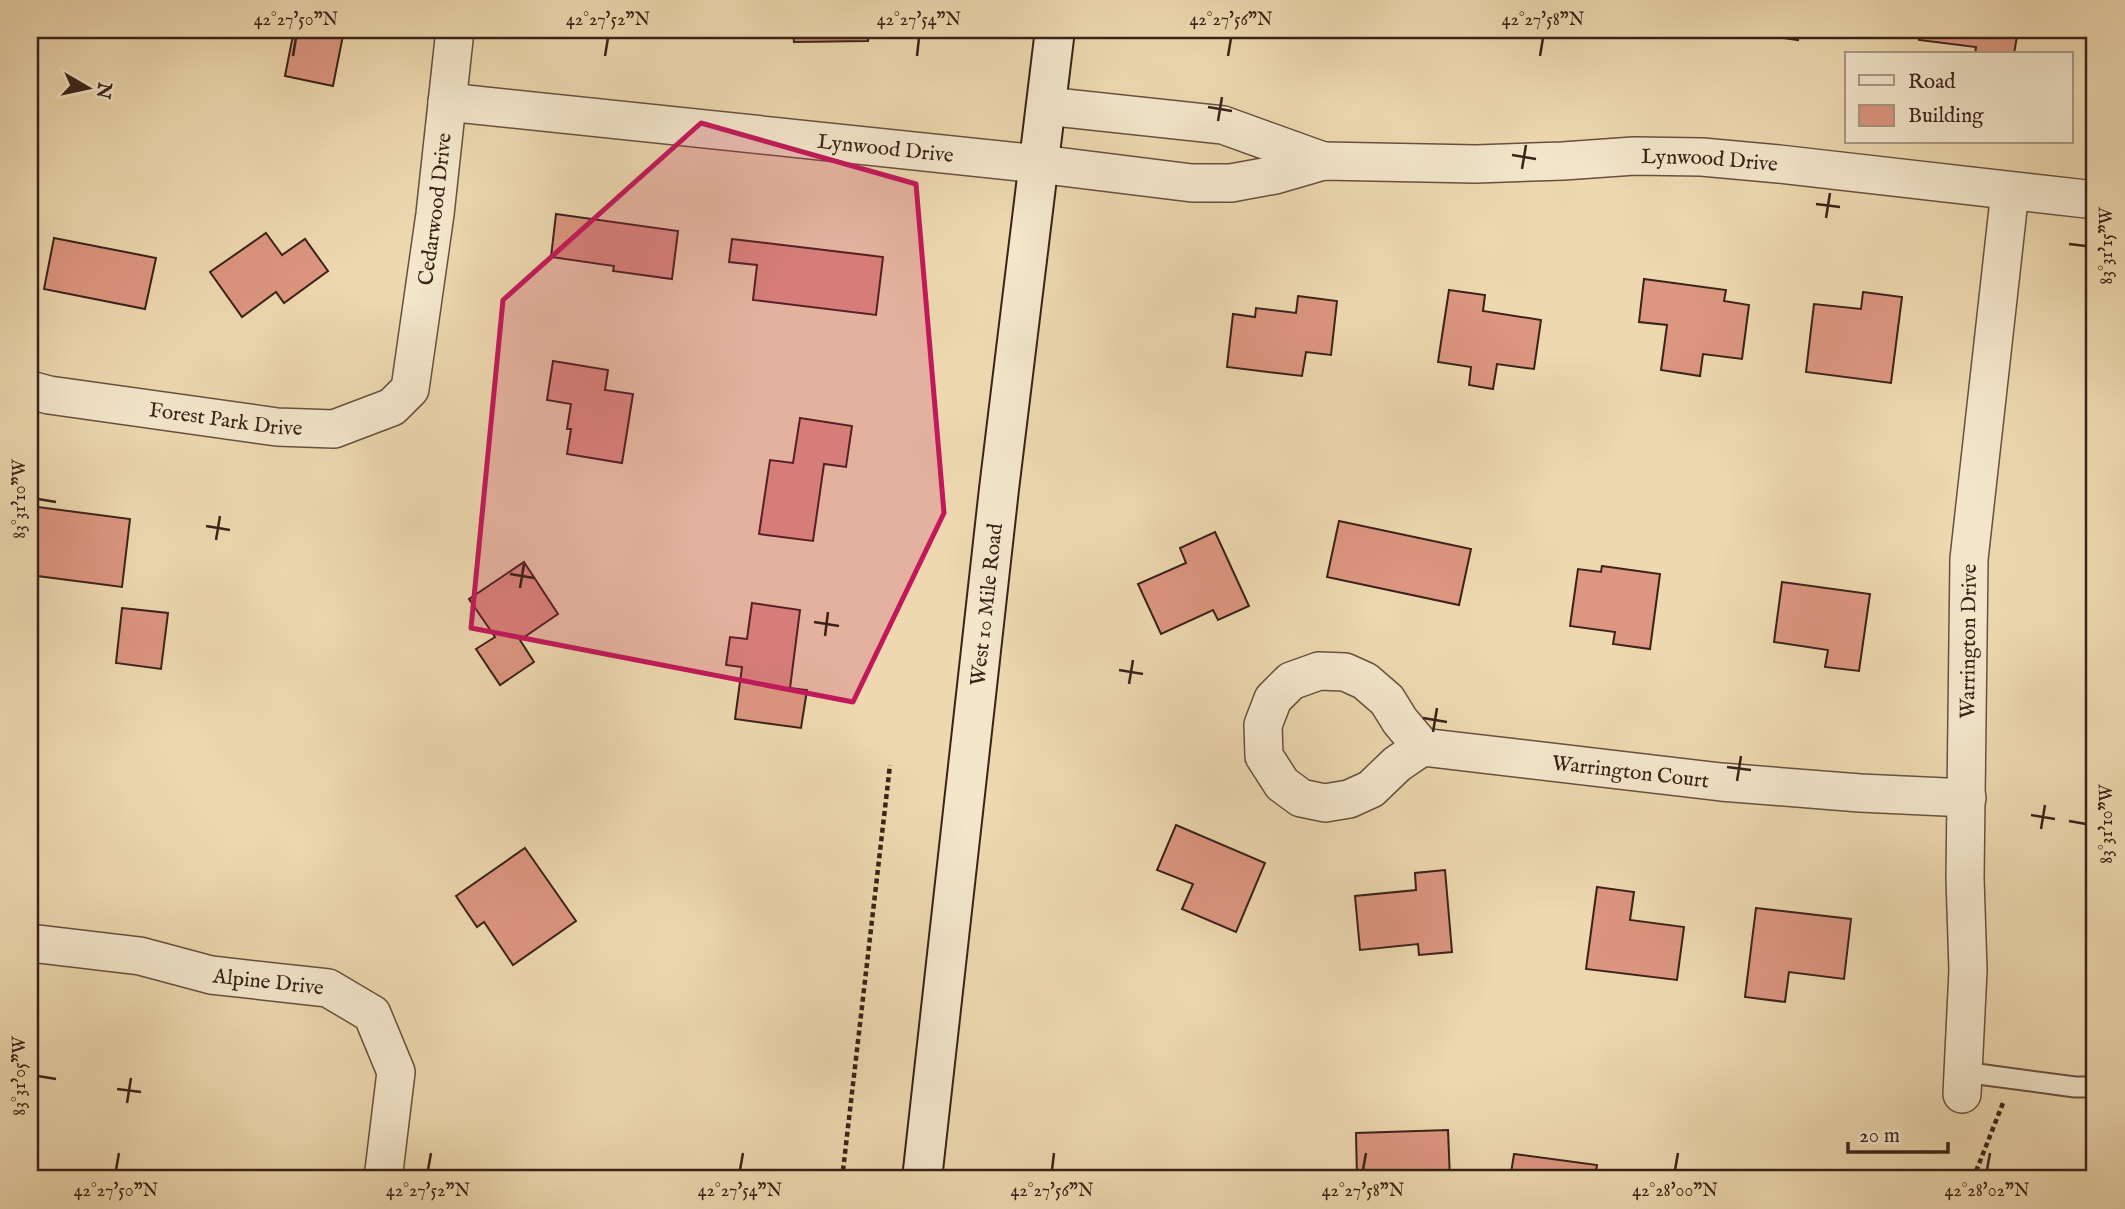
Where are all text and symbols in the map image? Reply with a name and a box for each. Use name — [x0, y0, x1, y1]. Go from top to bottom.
text: 42°27'50"N — [254, 9, 339, 32]
text: 42°27'52"N — [566, 9, 650, 32]
text: 42°27'54"N — [877, 9, 962, 32]
text: 42°27'56"N — [1189, 9, 1273, 32]
text: 42°27'58"N — [1502, 9, 1585, 32]
north arrow — [52, 52, 122, 122]
legend — [1845, 52, 2072, 144]
text: Road — [1908, 69, 1956, 96]
text: N — [90, 79, 116, 101]
text: Building — [1908, 103, 1984, 130]
street label: Lynwood Drive — [816, 129, 955, 170]
street label: Cedarwood Drive — [413, 131, 459, 287]
street label: Lynwood Drive — [1641, 144, 1779, 179]
text: 83°31'15"W — [2096, 207, 2119, 285]
street label: Forest Park Drive — [147, 397, 303, 443]
text: 83°31'10"W — [9, 458, 32, 539]
street label: West 10 Mile Road — [965, 521, 1010, 687]
street label: Warrington Drive — [1955, 563, 1984, 719]
street label: Warrington Court — [1550, 750, 1710, 795]
text: 83°31'10"W — [2096, 783, 2119, 864]
street label: Alpine Drive — [210, 963, 325, 1002]
text: 83°31'05"W — [9, 1035, 32, 1116]
scale bar — [1848, 1111, 1948, 1155]
text: 20 m — [1859, 1123, 1900, 1150]
text: 42°27'50"N — [74, 1180, 159, 1203]
text: 42°27'52"N — [386, 1180, 470, 1203]
text: 42°27'54"N — [698, 1180, 783, 1203]
text: 42°27'56"N — [1010, 1180, 1094, 1203]
text: 42°27'58"N — [1322, 1180, 1405, 1203]
text: 42°28'00"N — [1632, 1180, 1718, 1203]
text: 42°28'02"N — [1944, 1180, 2030, 1203]

